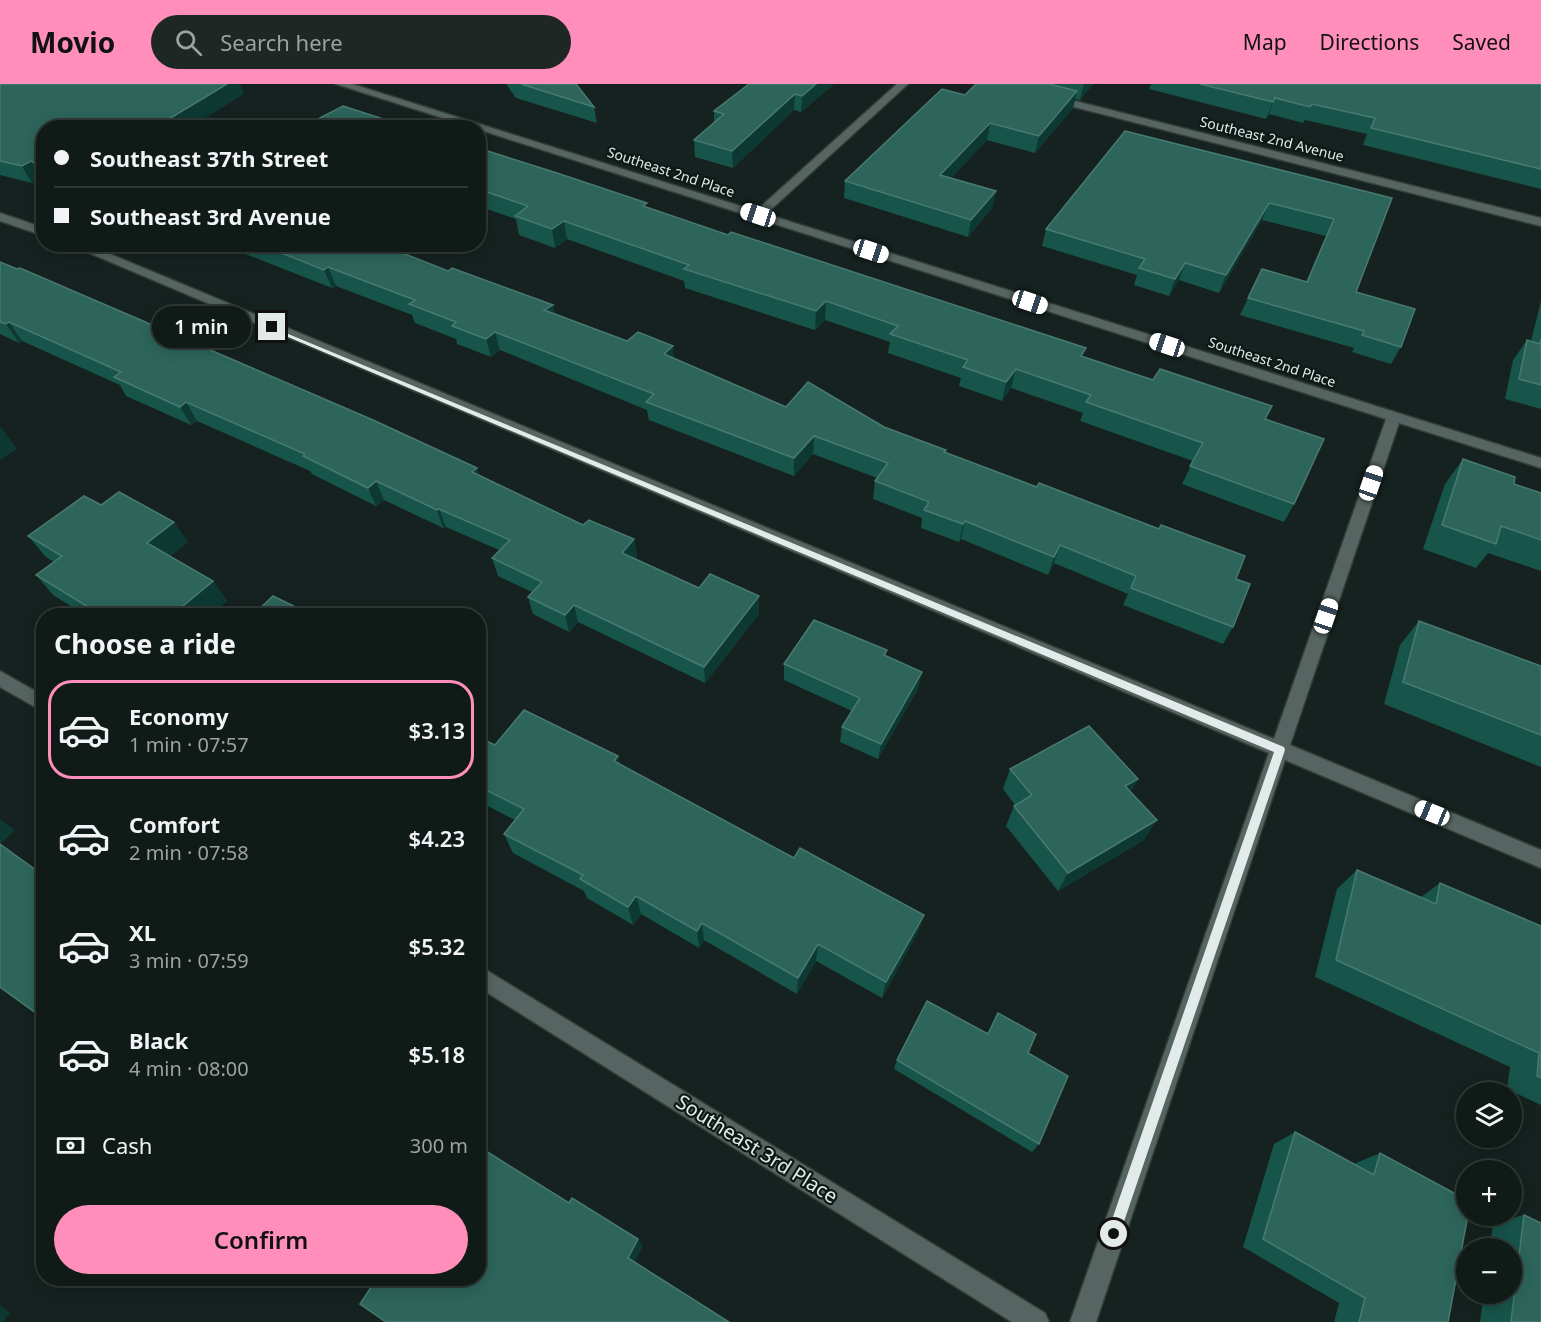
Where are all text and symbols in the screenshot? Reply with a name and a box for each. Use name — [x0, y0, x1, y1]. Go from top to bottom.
search box — [151, 15, 571, 69]
text: Movio — [30, 23, 115, 61]
icon: search — [172, 26, 205, 59]
text: Search here — [220, 27, 343, 57]
text: Map — [1243, 28, 1287, 56]
text: Directions — [1320, 28, 1419, 56]
text: Saved — [1452, 28, 1511, 56]
street label: Southeast 2nd Avenue — [1198, 111, 1346, 166]
street label: Southeast 2nd Place — [605, 142, 737, 201]
text: Southeast 37th Street — [90, 143, 328, 173]
text: Southeast 3rd Avenue — [90, 201, 331, 231]
car — [738, 201, 778, 229]
car — [851, 237, 891, 265]
car — [1010, 288, 1050, 316]
callout: 1 min — [152, 306, 251, 348]
text: 1 min — [174, 313, 229, 340]
route end — [258, 313, 285, 340]
car — [1147, 331, 1187, 359]
street label: Southeast 2nd Place — [1206, 332, 1338, 391]
car — [1357, 463, 1385, 503]
car — [1312, 596, 1340, 636]
text: Choose a ride — [54, 625, 236, 662]
text: Economy — [129, 701, 228, 731]
icon: car — [57, 703, 111, 757]
text: $3.13 — [409, 715, 465, 745]
text: 1 min · 07:57 — [129, 731, 249, 758]
car — [1412, 798, 1452, 828]
text: Comfort — [129, 809, 220, 839]
icon: car — [57, 811, 111, 865]
text: $4.23 — [409, 823, 465, 853]
text: 2 min · 07:58 — [129, 839, 249, 866]
text: XL — [129, 917, 156, 947]
icon: car — [57, 919, 111, 973]
text: $5.32 — [409, 931, 465, 961]
text: 3 min · 07:59 — [129, 947, 249, 974]
text: Black — [129, 1025, 188, 1055]
icon: car — [57, 1027, 111, 1081]
text: $5.18 — [409, 1039, 465, 1069]
text: 4 min · 08:00 — [129, 1055, 249, 1082]
map controls — [1456, 1082, 1522, 1304]
button: layers — [1456, 1082, 1522, 1148]
street label: Southeast 3rd Place — [671, 1088, 843, 1209]
icon: cash — [54, 1129, 87, 1162]
text: Cash — [102, 1130, 152, 1160]
text: 300 m — [410, 1132, 468, 1159]
button: + — [1456, 1160, 1522, 1226]
button: Confirm — [54, 1205, 468, 1274]
route start — [1100, 1220, 1127, 1247]
button: − — [1456, 1238, 1522, 1304]

